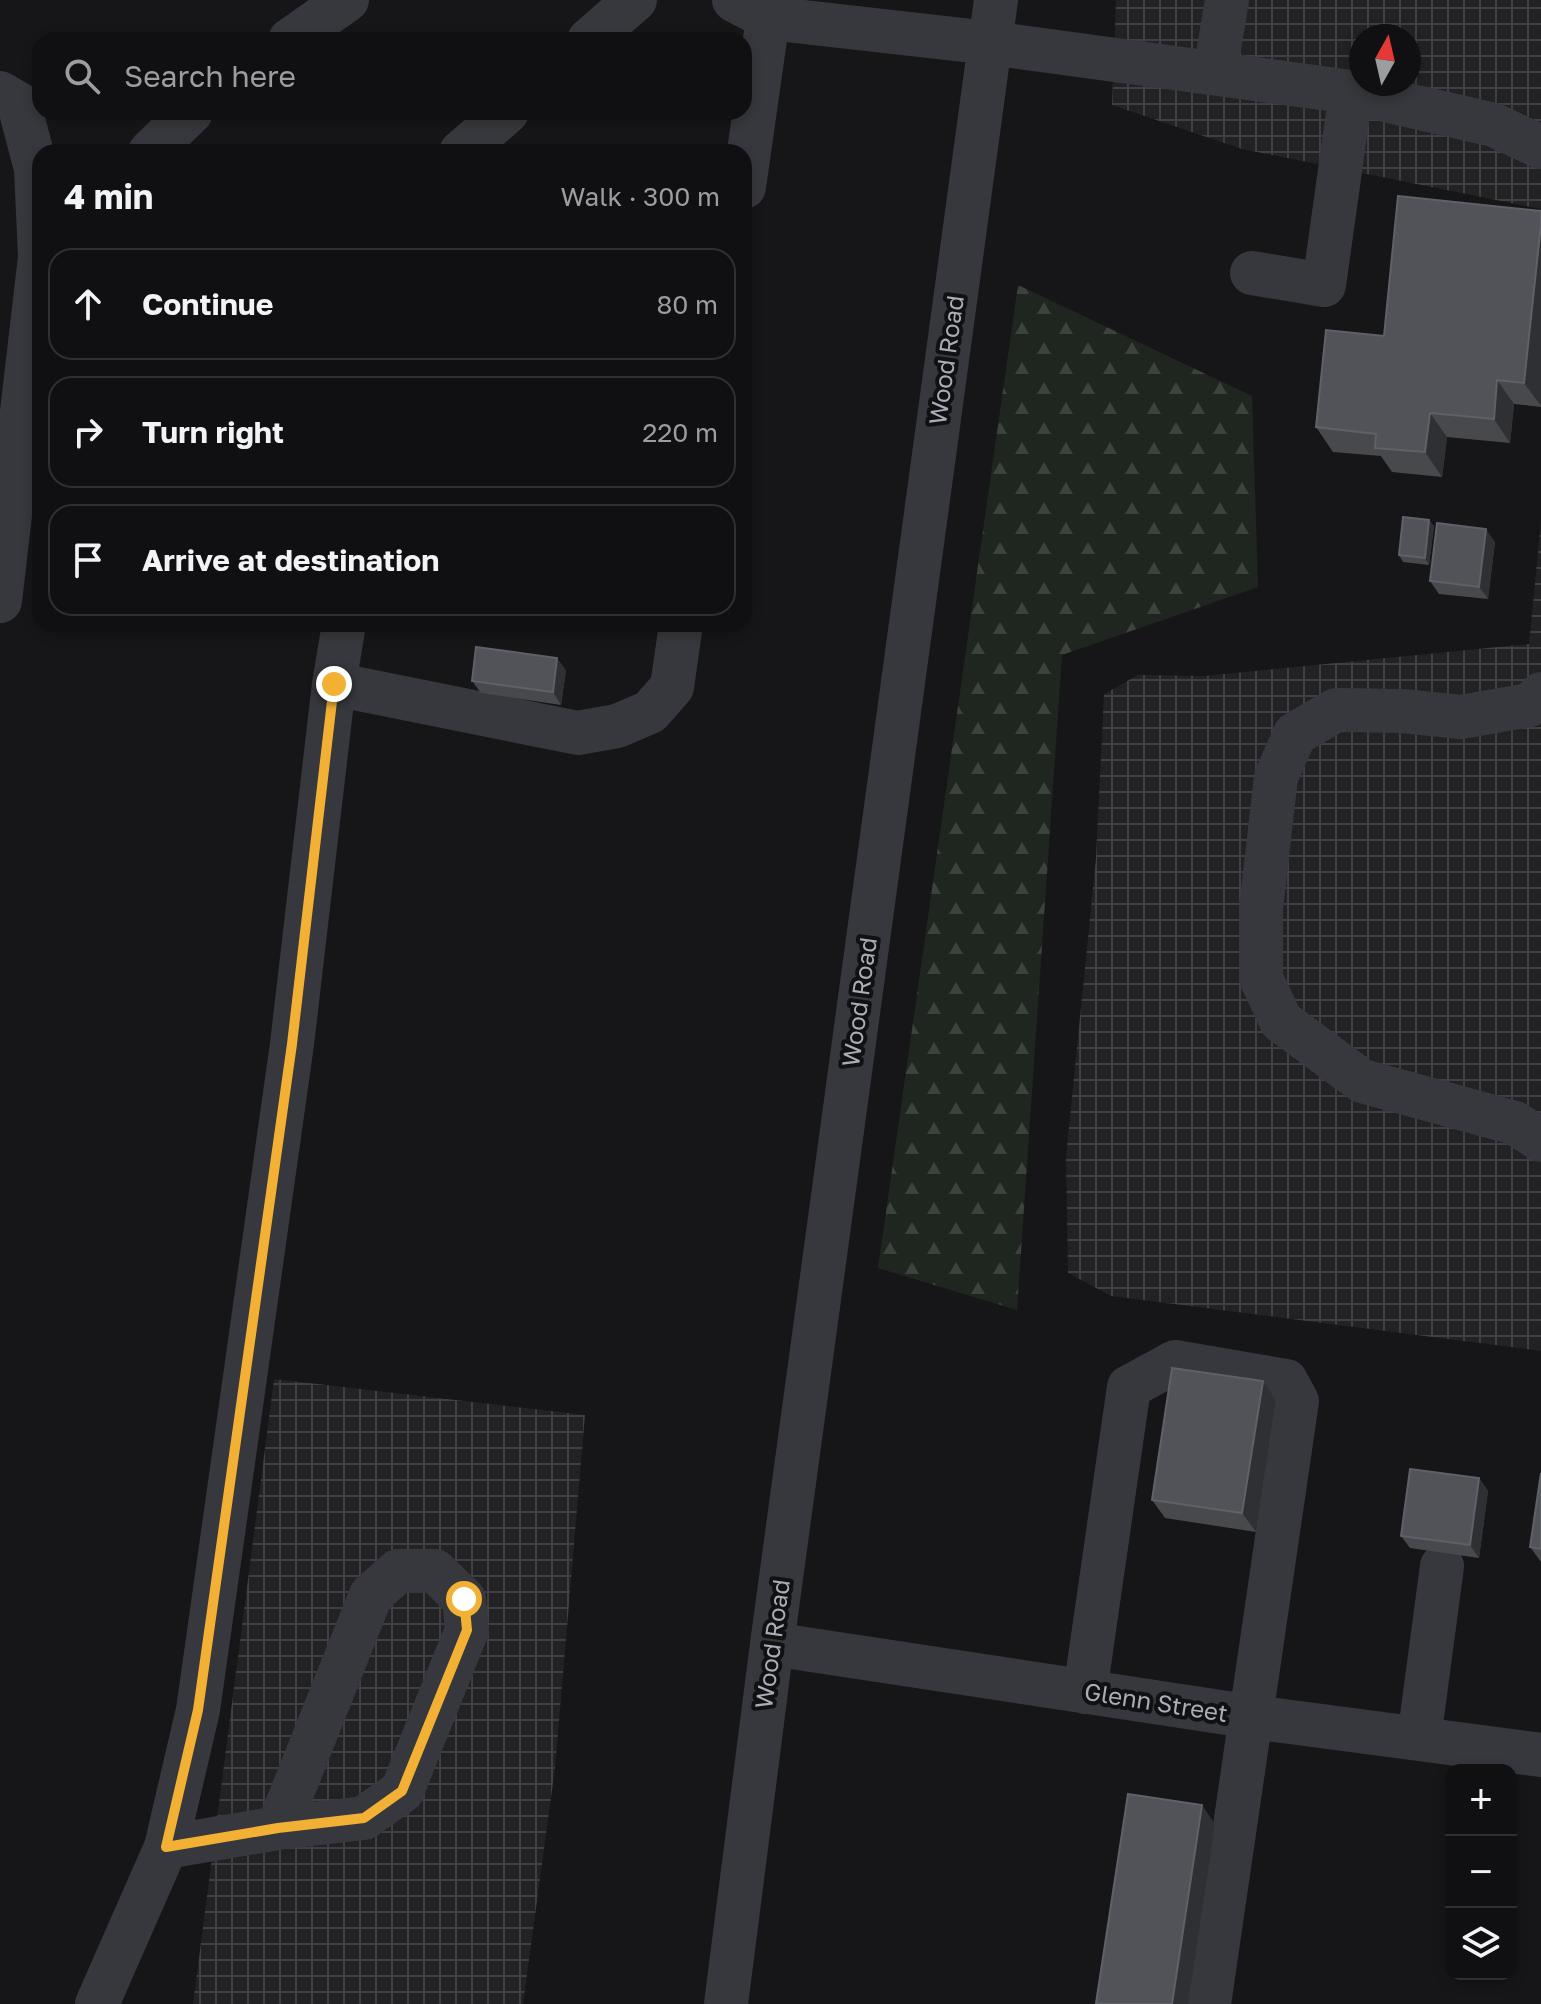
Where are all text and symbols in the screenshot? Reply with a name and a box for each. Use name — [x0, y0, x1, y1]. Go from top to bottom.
north arrow — [1349, 24, 1421, 96]
search box — [32, 32, 752, 120]
icon: search — [60, 54, 104, 98]
text: Search here — [124, 58, 296, 94]
text: 4 min — [64, 176, 153, 216]
text: Walk · 300 m — [561, 181, 720, 212]
icon: ahead — [66, 282, 110, 326]
text: Continue — [142, 286, 273, 322]
text: 80 m — [657, 289, 718, 320]
street label: Wood Road — [922, 293, 969, 426]
icon: right — [66, 410, 110, 454]
text: Turn right — [142, 414, 284, 450]
text: 220 m — [642, 417, 718, 448]
icon: arrive — [66, 538, 110, 582]
text: Arrive at destination — [142, 542, 439, 578]
route end — [316, 666, 352, 702]
street label: Wood Road — [835, 935, 882, 1068]
street label: Wood Road — [748, 1577, 795, 1710]
route start — [446, 1581, 482, 1617]
street label: Glenn Street — [1082, 1676, 1230, 1727]
map controls — [1445, 1764, 1517, 1980]
button: + — [1445, 1764, 1517, 1836]
button: − — [1445, 1836, 1517, 1908]
button: layers — [1445, 1908, 1517, 1980]

